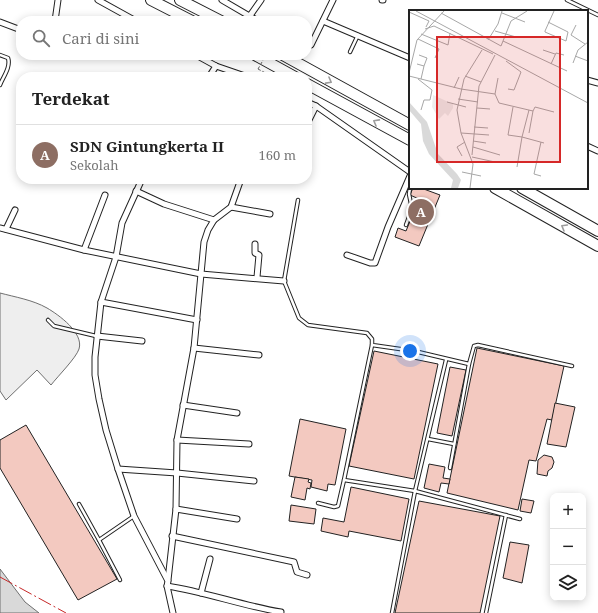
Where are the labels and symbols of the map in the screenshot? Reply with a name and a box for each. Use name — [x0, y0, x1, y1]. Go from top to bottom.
inset map — [409, 10, 588, 189]
one-way arrow — [325, 76, 332, 83]
one-way arrow — [373, 119, 380, 126]
pin: A — [408, 197, 434, 227]
one-way arrow — [561, 225, 568, 232]
your location — [400, 341, 420, 361]

